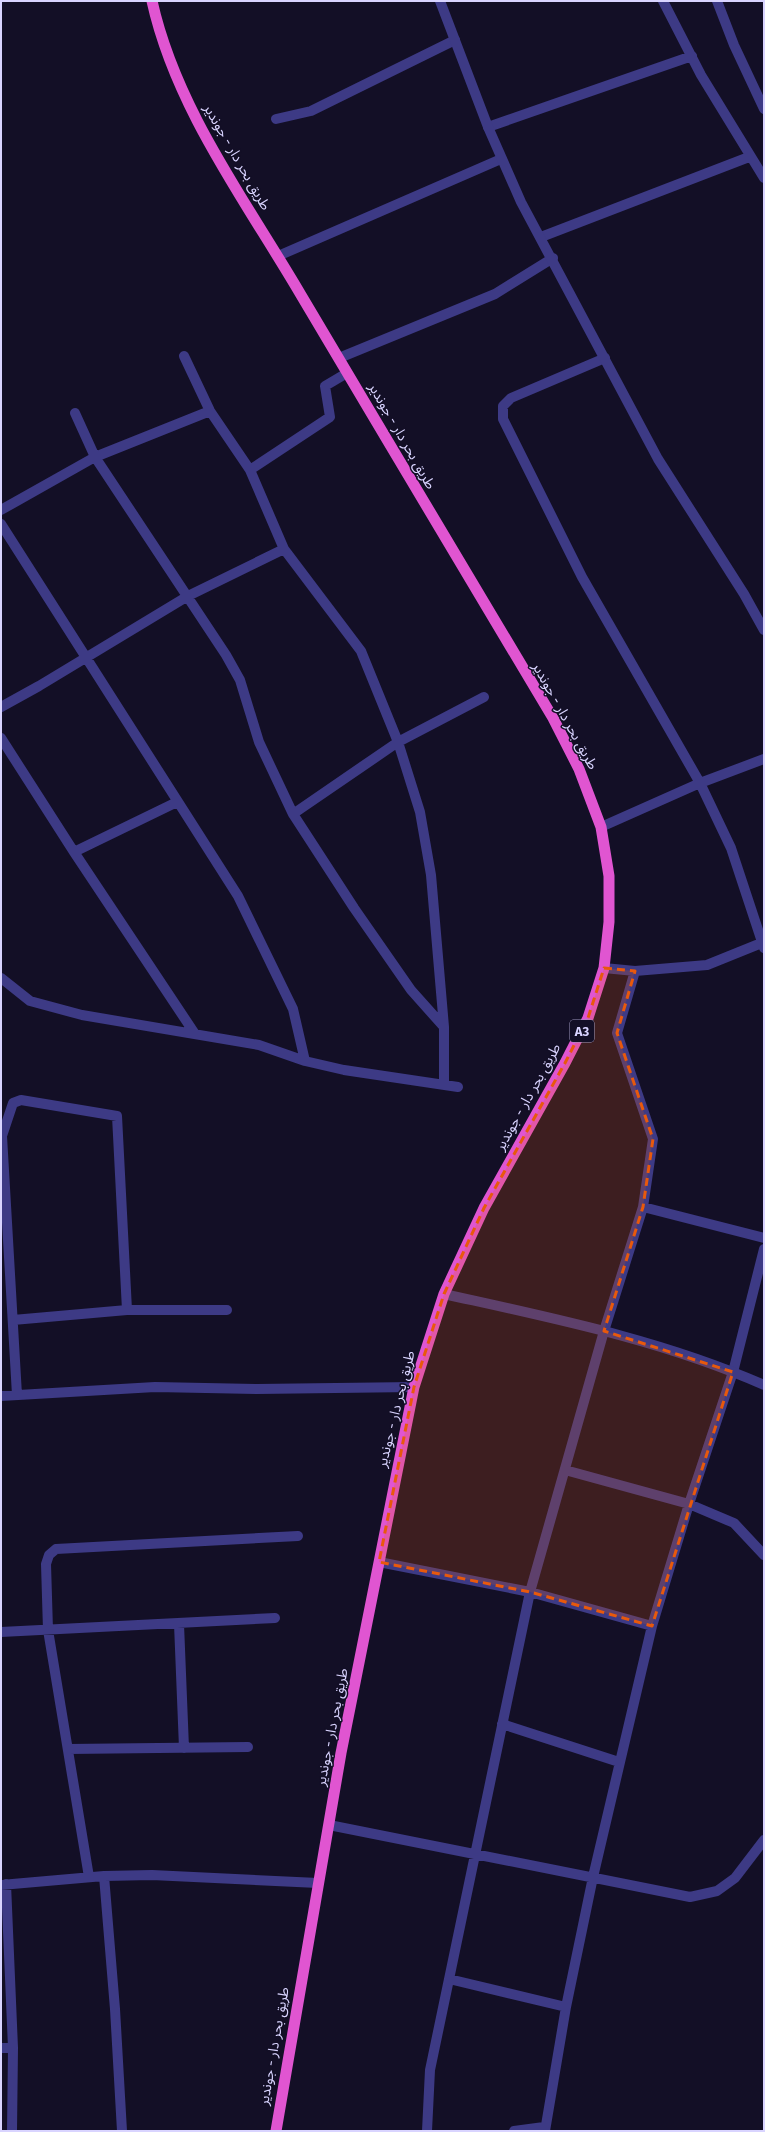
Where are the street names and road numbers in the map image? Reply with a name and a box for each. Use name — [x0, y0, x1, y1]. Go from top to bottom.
street label: طريق بحر دار - جوندير — [198, 100, 274, 214]
street label: طريق بحر دار - جوندير — [363, 379, 439, 493]
street label: طريق بحر دار - جوندير — [527, 659, 601, 773]
road number: A3 — [570, 1020, 594, 1042]
street label: طريق بحر دار - جوندير — [491, 1041, 565, 1155]
street label: طريق بحر دار - جوندير — [373, 1349, 420, 1470]
street label: طريق بحر دار - جوندير — [312, 1667, 353, 1789]
street label: طريق بحر دار - جوندير — [255, 1986, 294, 2108]

